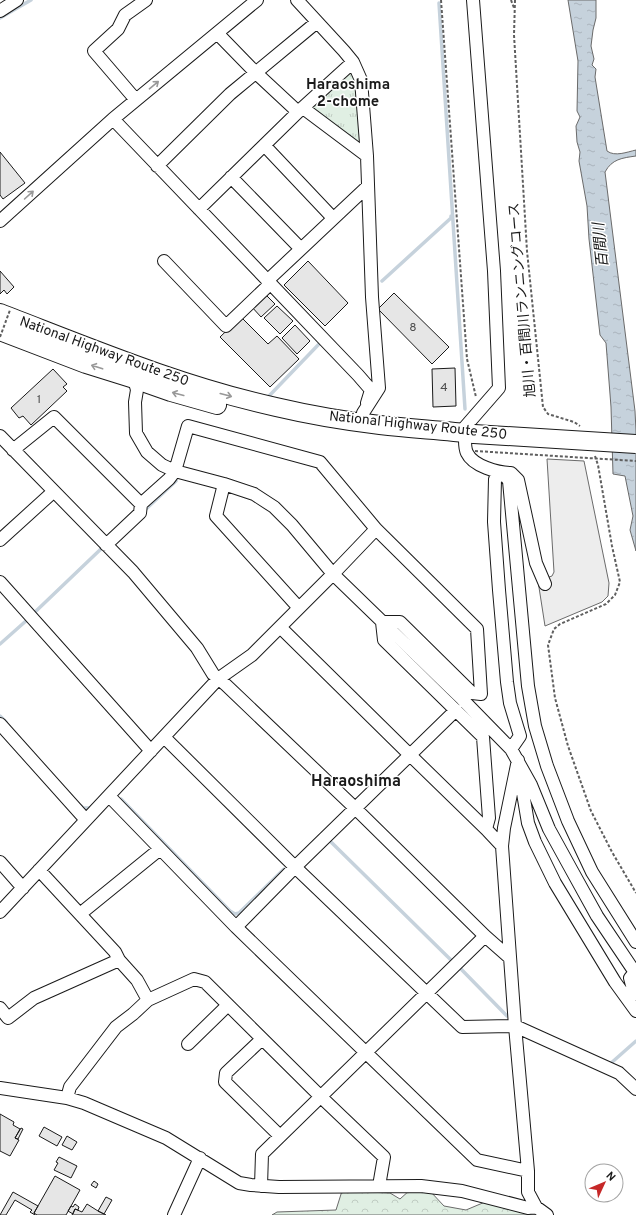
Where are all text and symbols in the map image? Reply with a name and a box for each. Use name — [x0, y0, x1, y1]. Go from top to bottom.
district label: Haraoshima 2-chome — [306, 76, 390, 112]
one-way arrow — [149, 81, 159, 90]
one-way arrow — [24, 190, 34, 199]
street label: 旭川・百間川ランニングコース — [506, 202, 540, 398]
water label: 百間川 — [590, 220, 614, 268]
street label: National Highway Route 250 — [17, 313, 191, 391]
house number: 8 — [409, 320, 417, 336]
one-way arrow — [90, 363, 103, 370]
house number: 4 — [440, 380, 448, 396]
one-way arrow — [172, 390, 185, 397]
one-way arrow — [219, 391, 232, 399]
house number: 1 — [37, 392, 41, 408]
street label: National Highway Route 250 — [328, 408, 508, 444]
district label: Haraoshima — [311, 772, 401, 792]
north arrow — [584, 1163, 624, 1203]
text: N — [603, 1169, 618, 1184]

